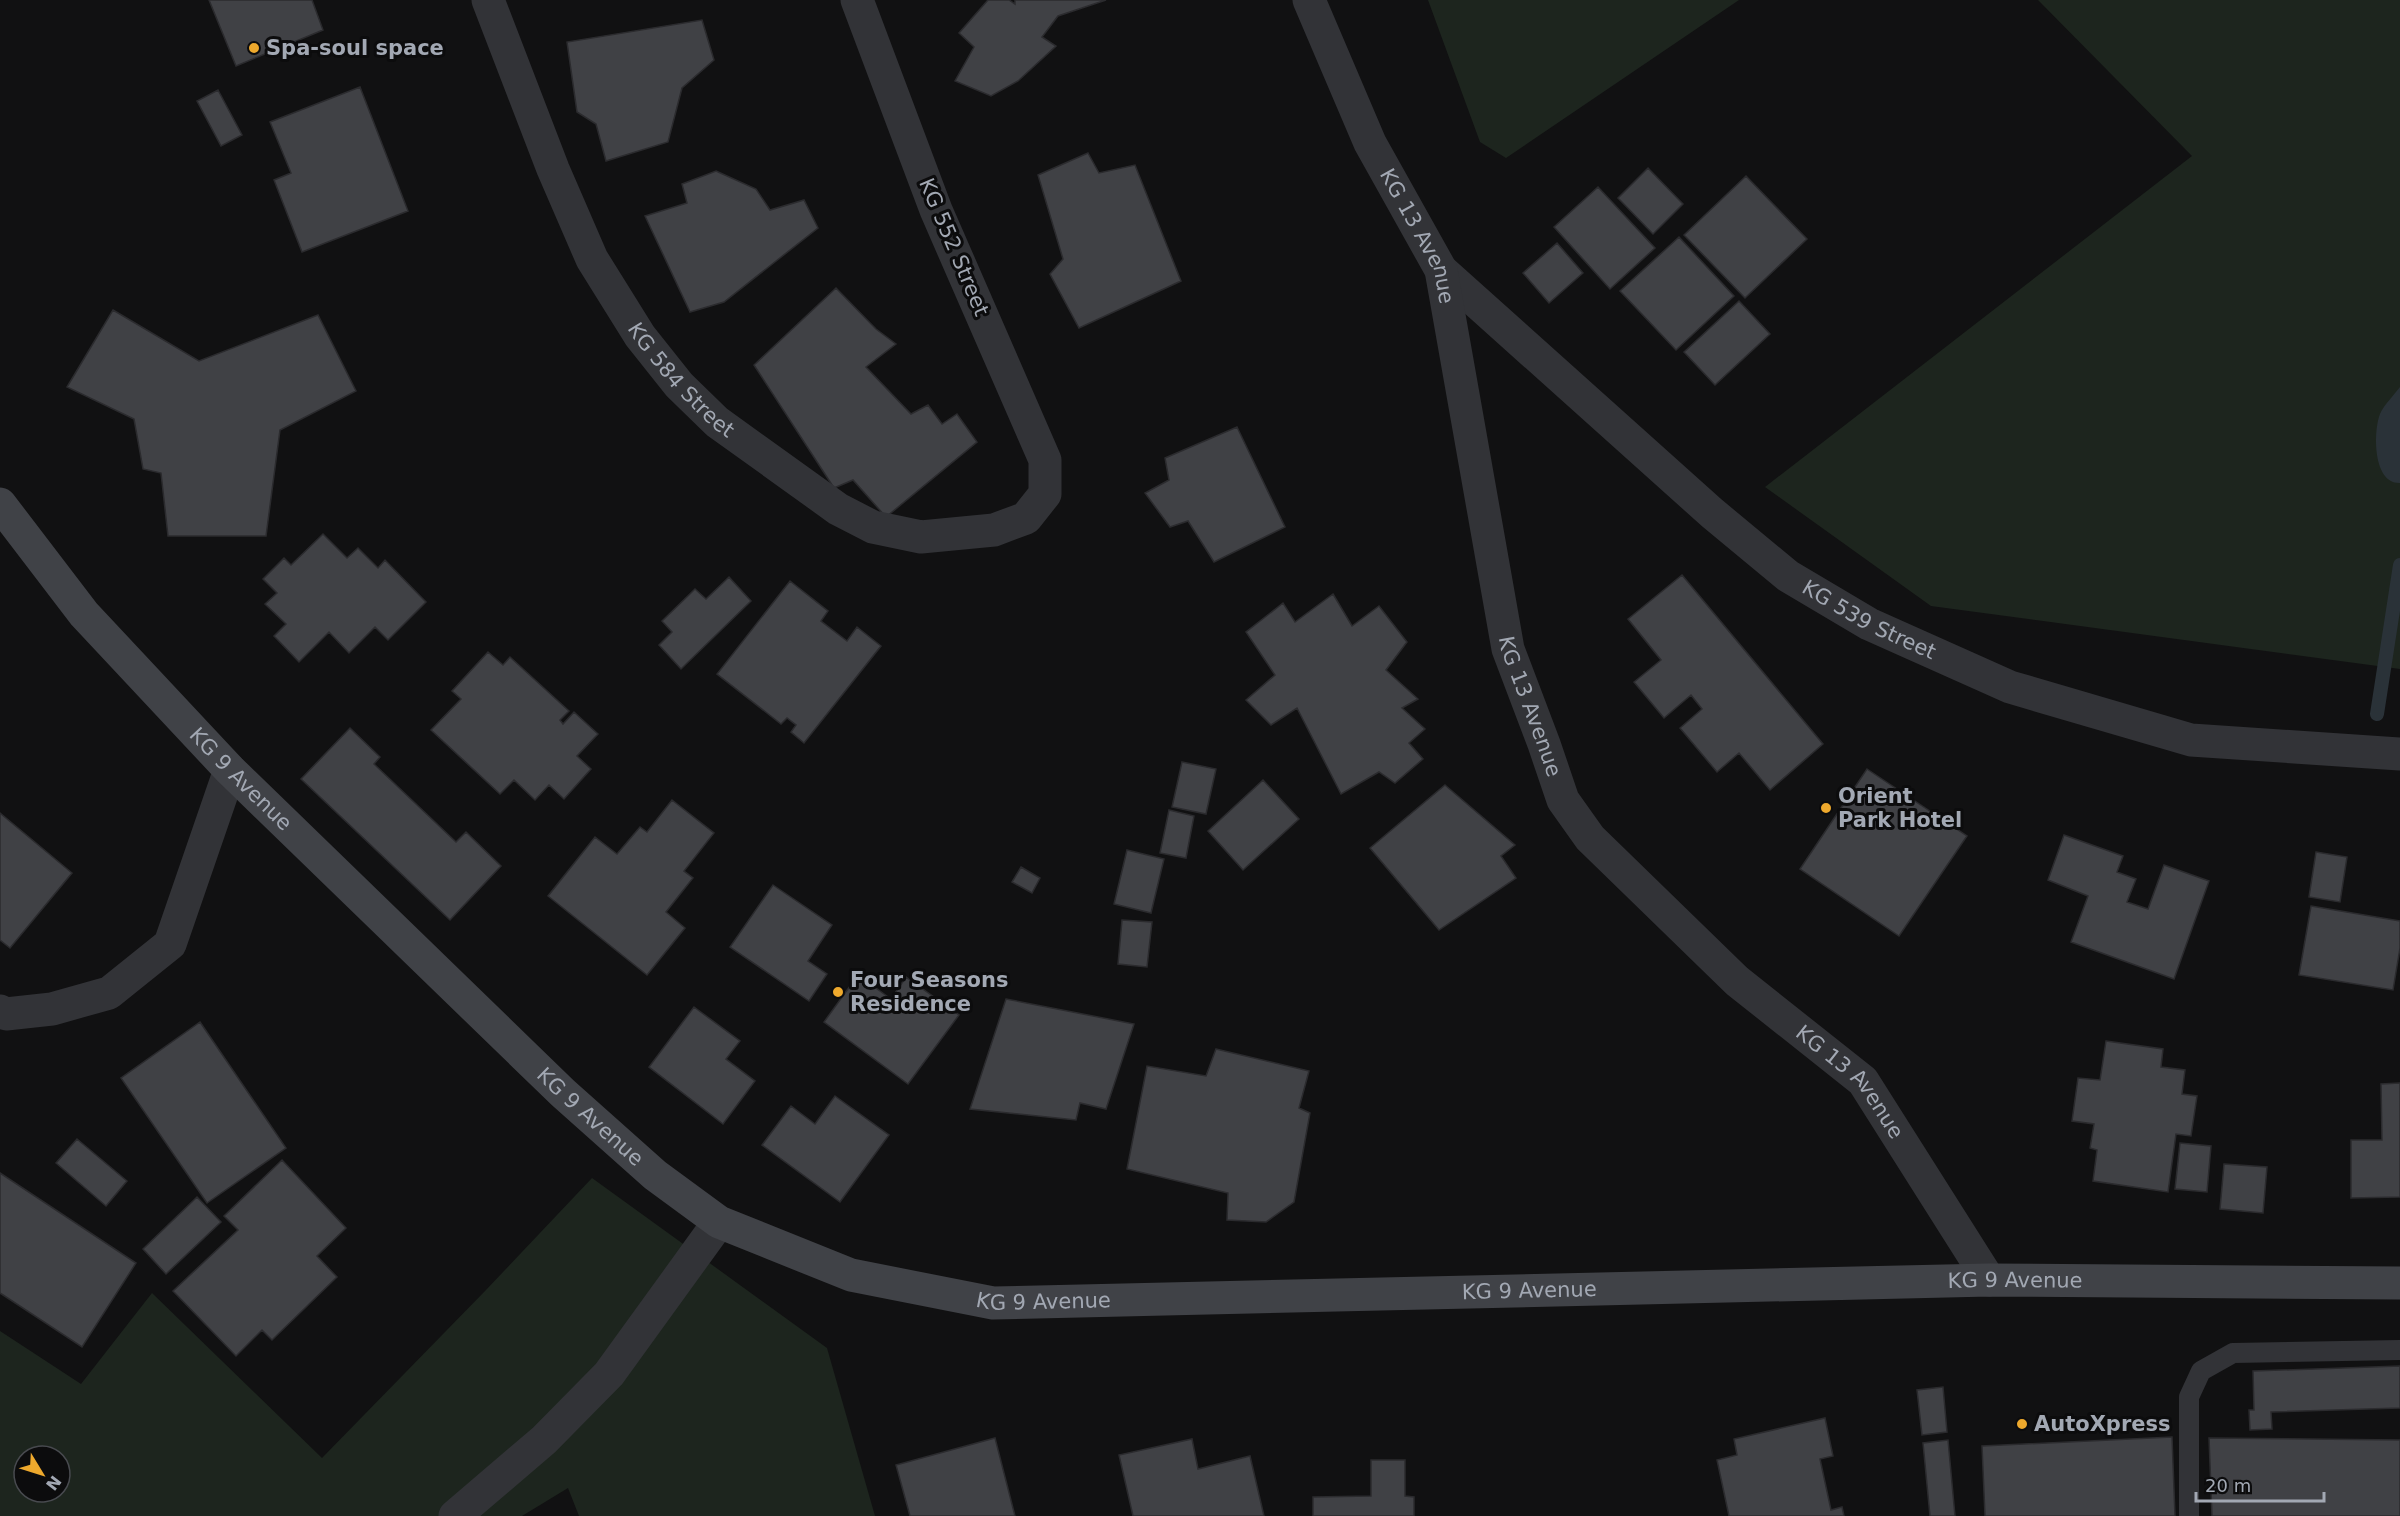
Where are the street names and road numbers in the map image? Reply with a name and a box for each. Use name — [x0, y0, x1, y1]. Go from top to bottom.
street label: KG 13 Avenue — [1375, 165, 1459, 306]
street label: KG 552 Street — [914, 175, 994, 319]
street label: KG 584 Street — [623, 318, 739, 442]
street label: KG 539 Street — [1798, 575, 1939, 664]
street label: KG 13 Avenue — [1494, 634, 1566, 780]
street label: KG 9 Avenue — [185, 723, 297, 835]
street label: KG 13 Avenue — [1791, 1020, 1908, 1143]
street label: KG 9 Avenue — [532, 1063, 648, 1171]
street label: KG 9 Avenue — [1947, 1268, 2083, 1293]
street label: KG 9 Avenue — [1462, 1277, 1597, 1304]
street label: KG 9 Avenue — [974, 1288, 1111, 1315]

